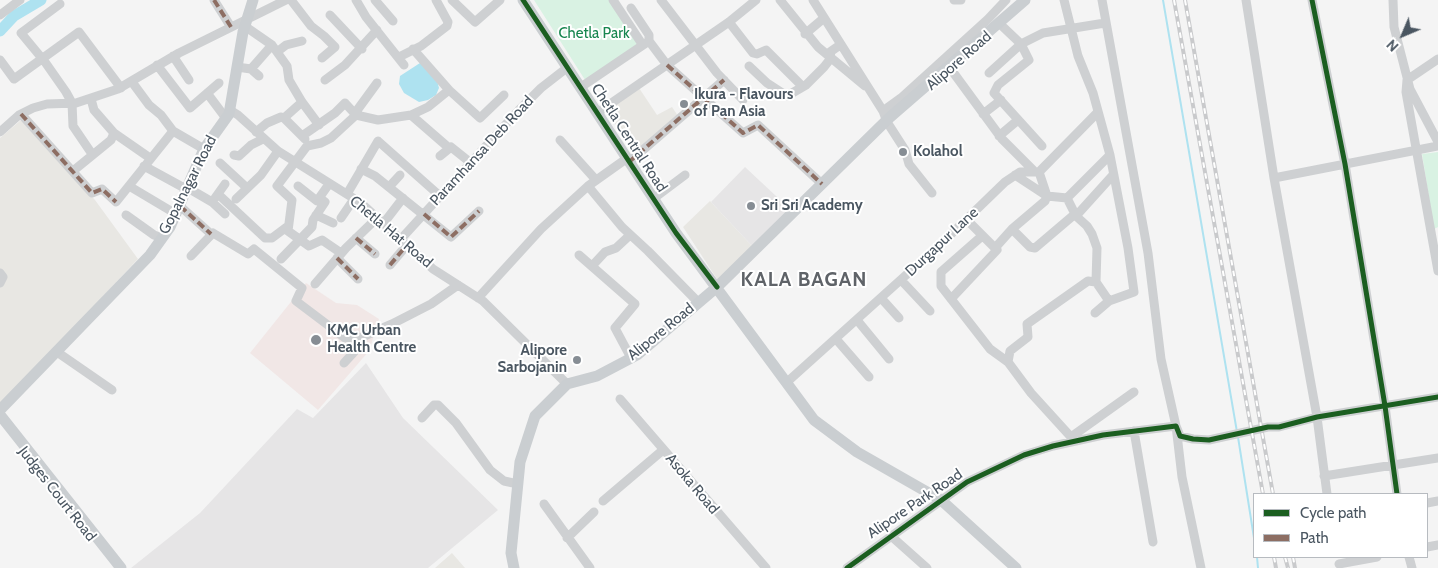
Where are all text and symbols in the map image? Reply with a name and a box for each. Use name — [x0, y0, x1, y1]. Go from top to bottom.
north arrow — [1378, 10, 1428, 60]
park label: Chetla Park — [558, 25, 630, 43]
street label: Alipore Road — [923, 28, 995, 94]
text: N — [1383, 36, 1402, 55]
street label: Chetla Central Road — [587, 80, 671, 196]
place label: Ikura - Flavours of Pan Asia — [694, 86, 793, 121]
street label: Paramhansa Deb Road — [426, 92, 538, 210]
marker: Ikura - Flavours of Pan Asia — [678, 98, 690, 110]
street label: Gopalnagar Road — [155, 133, 221, 237]
place label: Kolahol — [913, 143, 963, 161]
marker: Kolahol — [897, 146, 909, 158]
street label: Chetla Hat Road — [346, 192, 436, 272]
place label: Sri Sri Academy — [761, 197, 863, 215]
marker: Sri Sri Academy — [745, 200, 757, 212]
street label: Durgapur Lane — [902, 204, 982, 280]
district label: KALA BAGAN — [739, 268, 869, 292]
street label: Alipore Road — [624, 300, 698, 364]
place label: KMC Urban Health Centre — [327, 322, 416, 357]
marker: KMC Urban Health Centre — [309, 333, 323, 347]
place label: Alipore Sarbojanin — [498, 342, 567, 377]
marker: Alipore Sarbojanin — [571, 354, 583, 366]
street label: Judges Court Road — [14, 443, 100, 545]
street label: Asoka Road — [661, 450, 723, 518]
street label: Alipore Park Road — [864, 466, 966, 542]
legend — [1253, 493, 1428, 558]
text: Cycle path — [1300, 504, 1366, 522]
text: Path — [1300, 529, 1329, 547]

